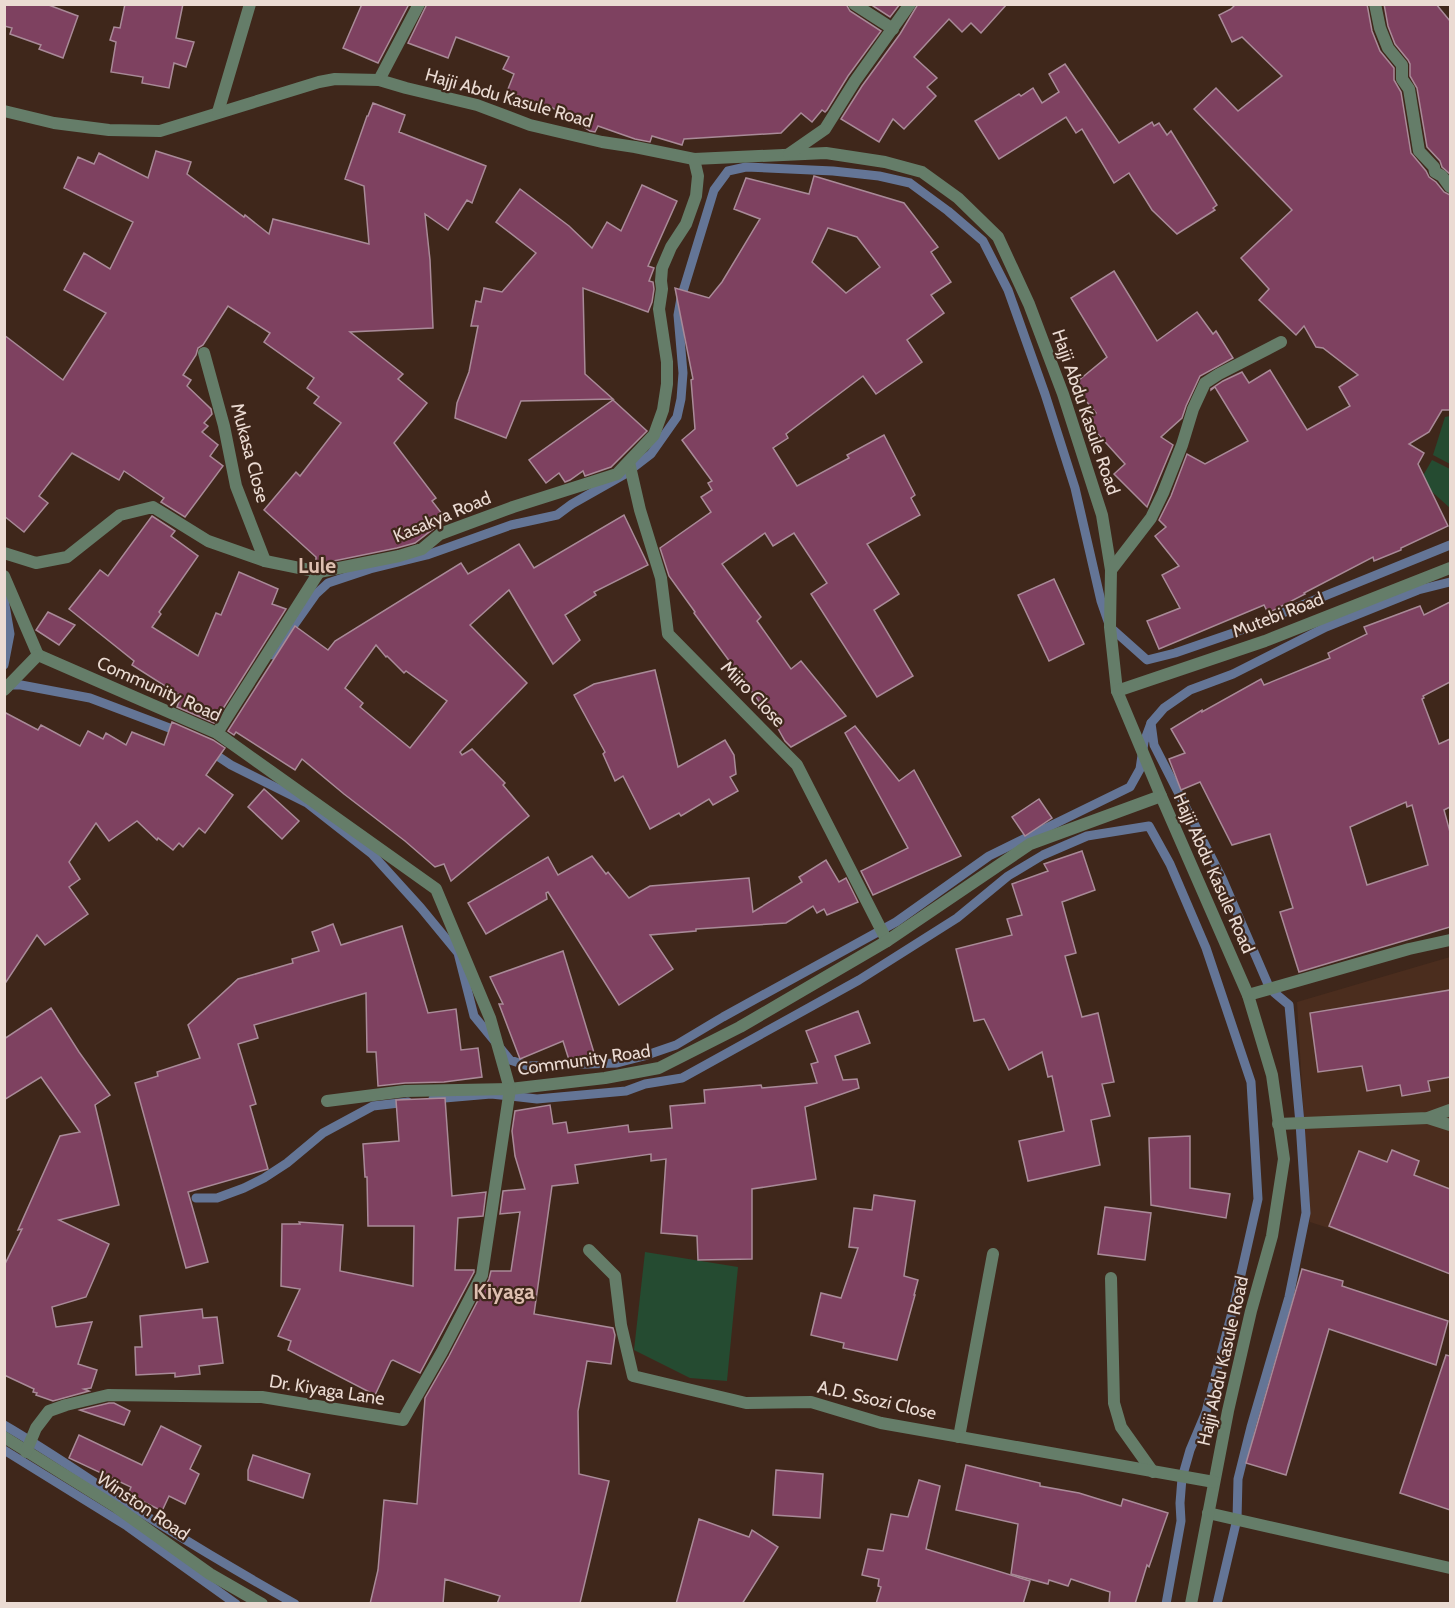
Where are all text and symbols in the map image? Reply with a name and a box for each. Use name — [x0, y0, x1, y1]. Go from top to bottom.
street label: Hajji Abdu Kasule Road — [423, 64, 595, 132]
street label: Hajji Abdu Kasule Road — [1047, 326, 1125, 498]
street label: Mukasa Close — [226, 401, 274, 505]
street label: Kasakya Road — [390, 487, 494, 547]
district label: Lule — [298, 553, 336, 578]
street label: Mutebi Road — [1229, 588, 1327, 642]
street label: Community Road — [93, 652, 225, 726]
street label: Miiro Close — [716, 656, 790, 732]
street label: Hajji Abdu Kasule Road — [1169, 789, 1259, 957]
street label: Community Road — [516, 1040, 652, 1080]
street label: Hajji Abdu Kasule Road — [1193, 1274, 1253, 1448]
district label: Kiyaga — [473, 1279, 535, 1304]
street label: Dr. Kiyaga Lane — [268, 1370, 386, 1410]
street label: A.D. Ssozi Close — [815, 1376, 939, 1424]
street label: Winston Road — [92, 1467, 194, 1545]

